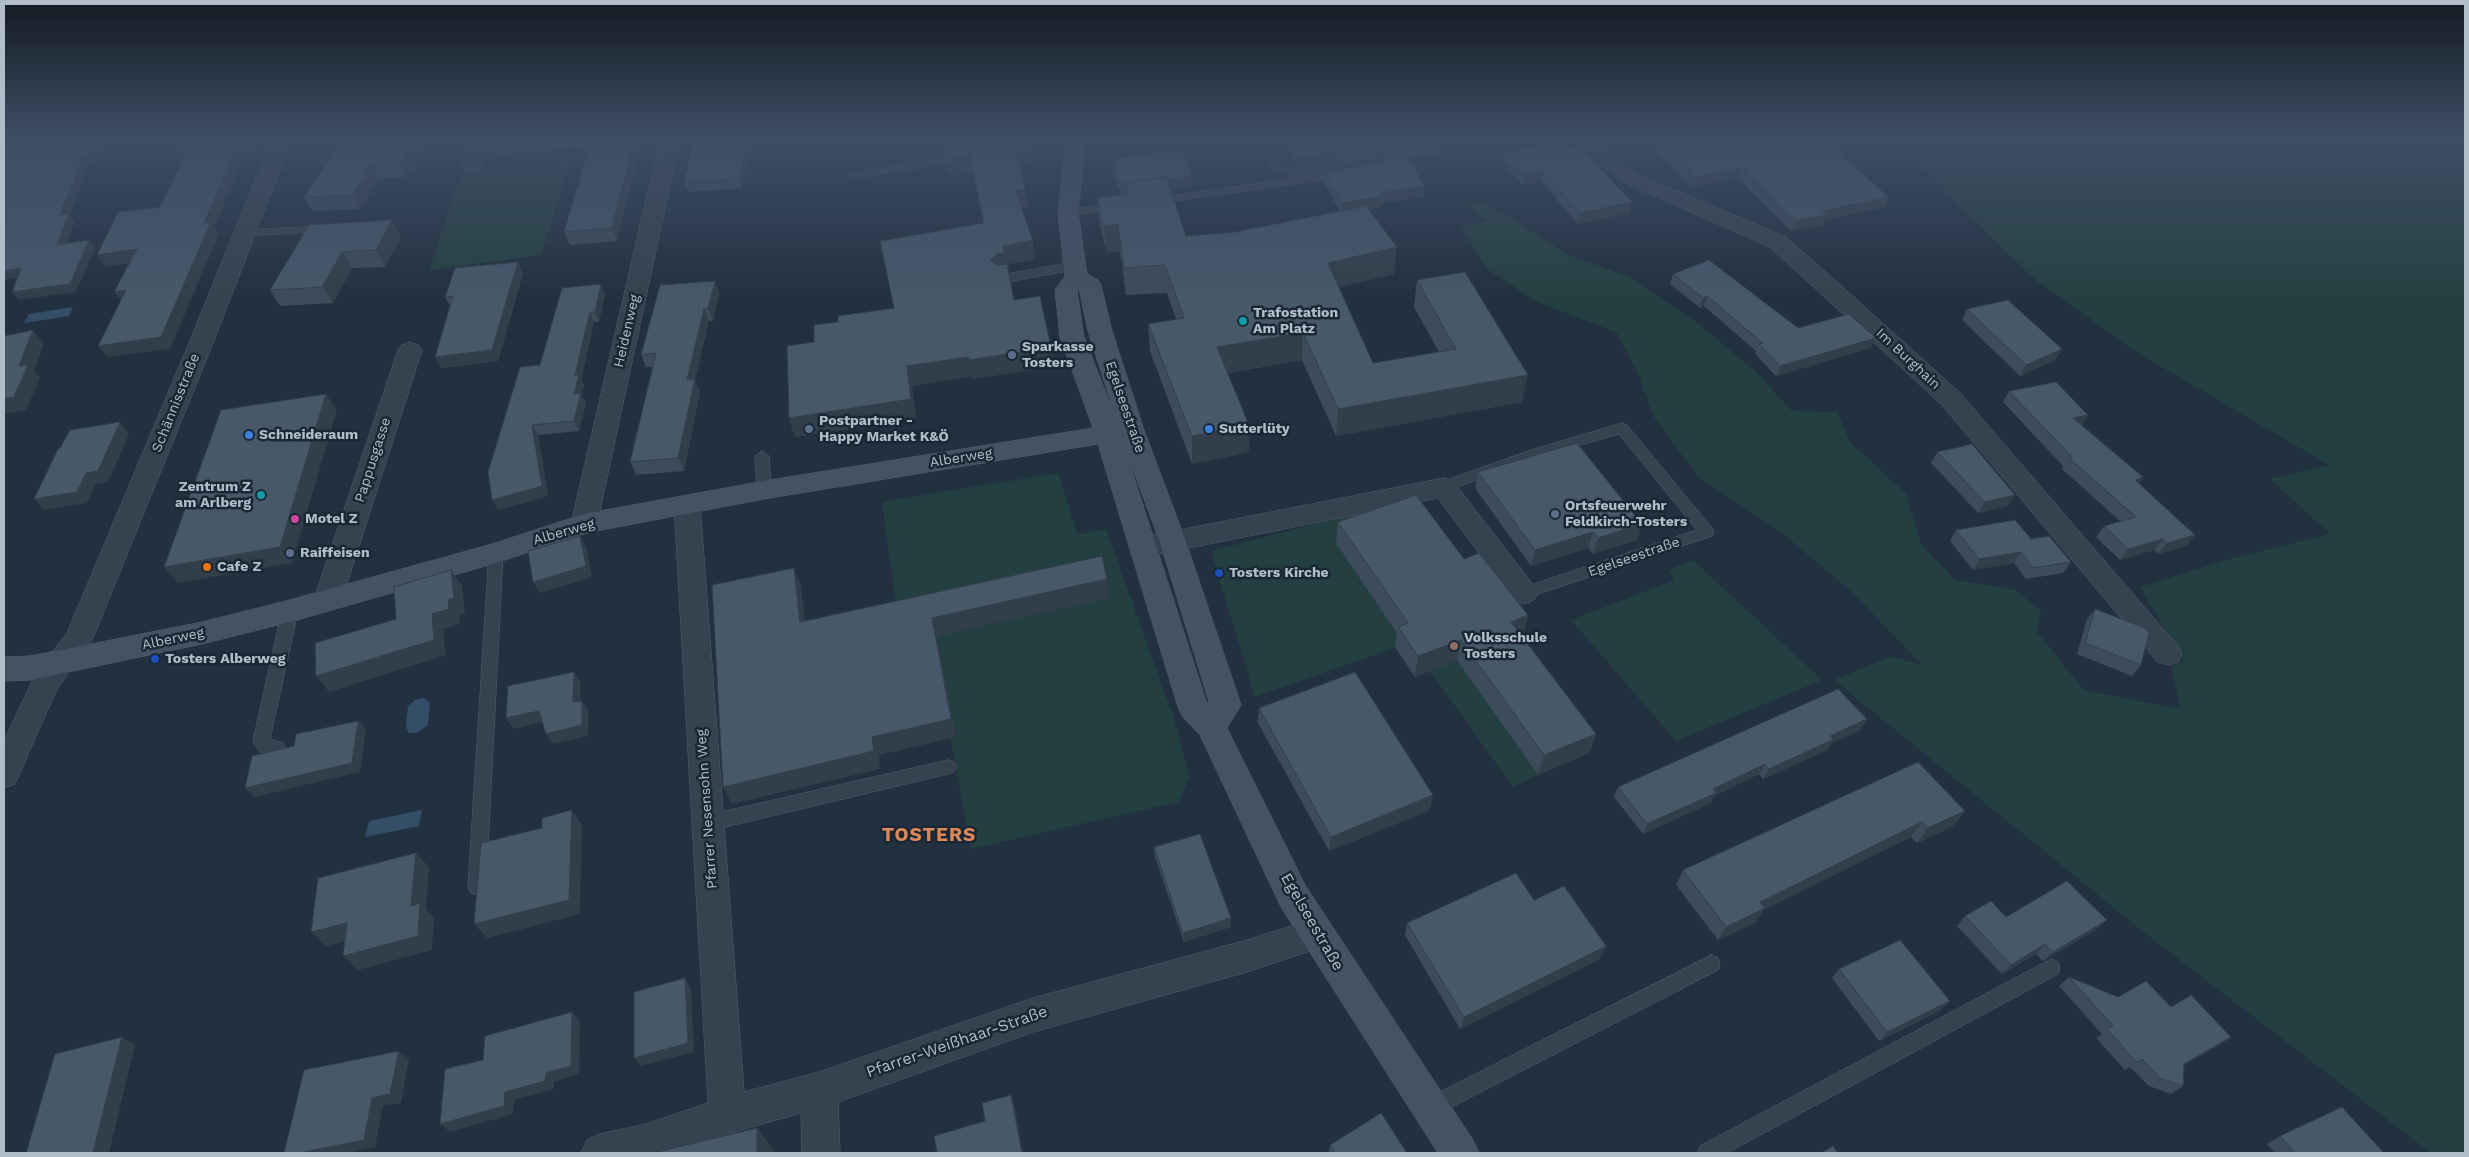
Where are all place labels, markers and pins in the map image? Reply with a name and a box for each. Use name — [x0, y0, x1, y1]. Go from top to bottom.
place label: Trafostation Am Platz — [1253, 305, 1338, 338]
marker: Trafostation Am Platz — [1237, 315, 1249, 327]
place label: Sparkasse Tosters — [1022, 339, 1094, 372]
marker: Sparkasse Tosters — [1006, 349, 1018, 361]
place label: Postpartner - Happy Market K&Ö — [819, 413, 949, 446]
place label: Sutterlüty — [1219, 421, 1290, 437]
marker: Postpartner - Happy Market K&Ö — [803, 423, 815, 435]
marker: Sutterlüty — [1203, 423, 1215, 435]
place label: Schneideraum — [259, 427, 358, 443]
marker: Schneideraum — [243, 429, 255, 441]
place label: Zentrum Z am Arlberg — [175, 479, 251, 512]
marker: Zentrum Z am Arlberg — [255, 489, 267, 501]
place label: Ortsfeuerwehr Feldkirch-Tosters — [1565, 498, 1687, 530]
marker: Ortsfeuerwehr Feldkirch-Tosters — [1549, 508, 1561, 520]
place label: Motel Z — [305, 511, 358, 527]
marker: Motel Z — [289, 513, 301, 525]
place label: Raiffeisen — [300, 545, 370, 561]
marker: Raiffeisen — [284, 547, 296, 559]
place label: Cafe Z — [217, 559, 261, 575]
marker: Cafe Z — [201, 561, 213, 573]
place label: Tosters Kirche — [1229, 565, 1329, 581]
marker: Tosters Kirche — [1213, 567, 1225, 579]
place label: Volksschule Tosters — [1464, 630, 1547, 662]
marker: Volksschule Tosters — [1448, 640, 1460, 652]
place label: Tosters Alberweg — [165, 651, 286, 667]
marker: Tosters Alberweg — [149, 653, 161, 665]

